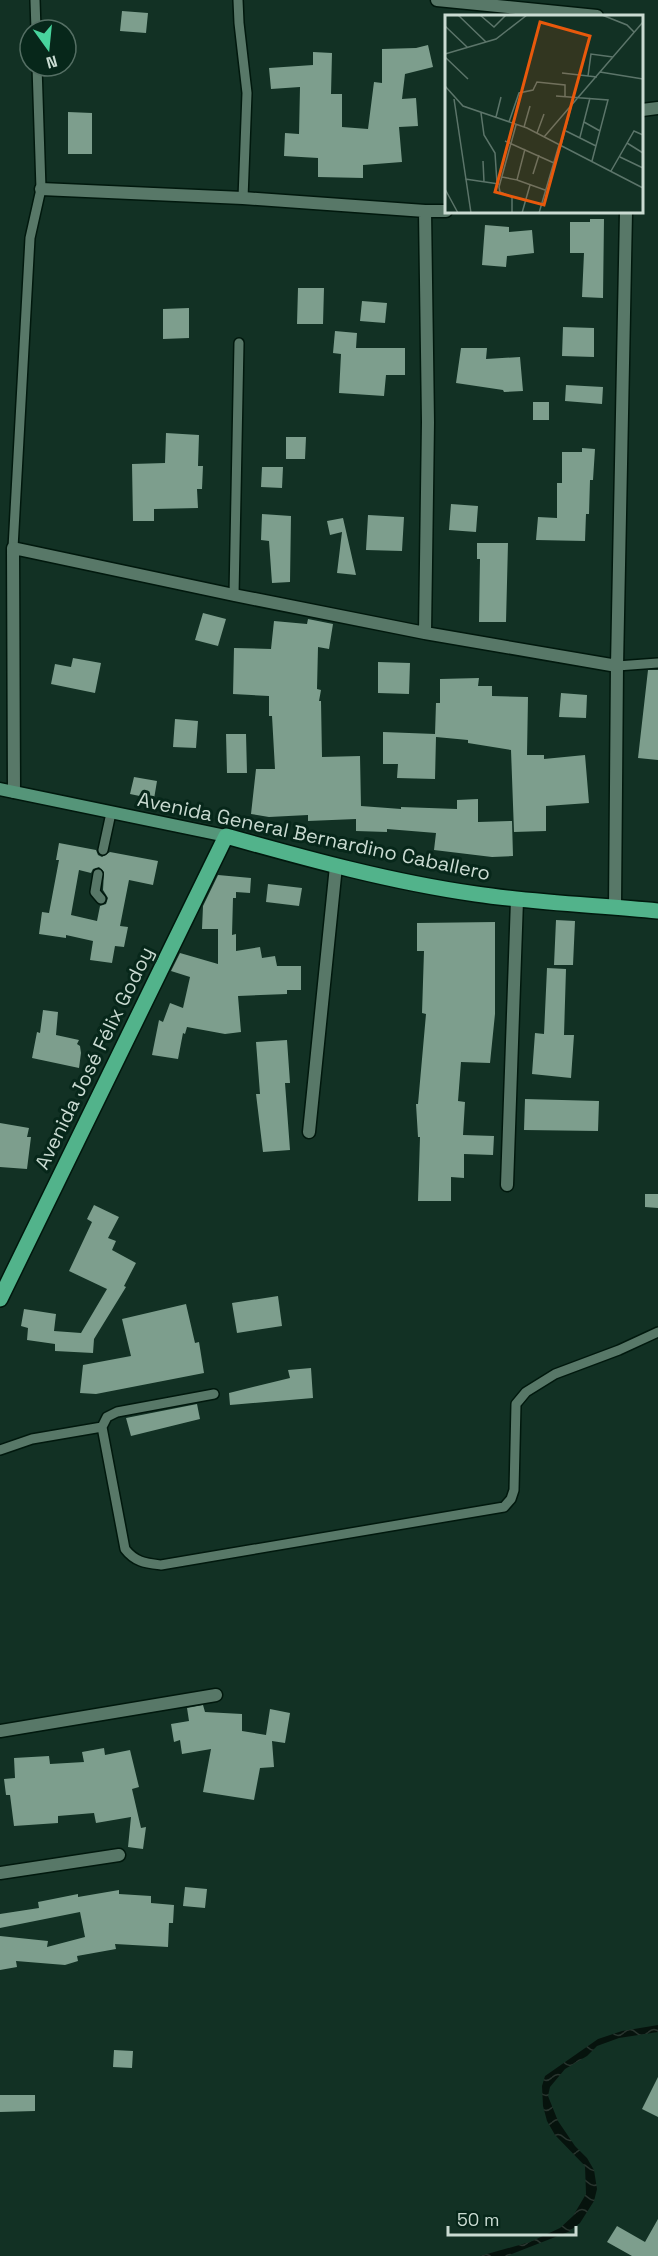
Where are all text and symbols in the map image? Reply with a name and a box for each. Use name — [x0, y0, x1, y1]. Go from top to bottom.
inset map — [445, 15, 643, 213]
north arrow — [18, 18, 78, 78]
text: N — [44, 50, 60, 74]
street label: Avenida General Bernardino Caballero — [135, 786, 493, 886]
street label: Avenida José Félix Godoy — [29, 942, 159, 1174]
scale bar — [448, 2199, 576, 2237]
text: 50 m — [457, 2208, 499, 2231]

